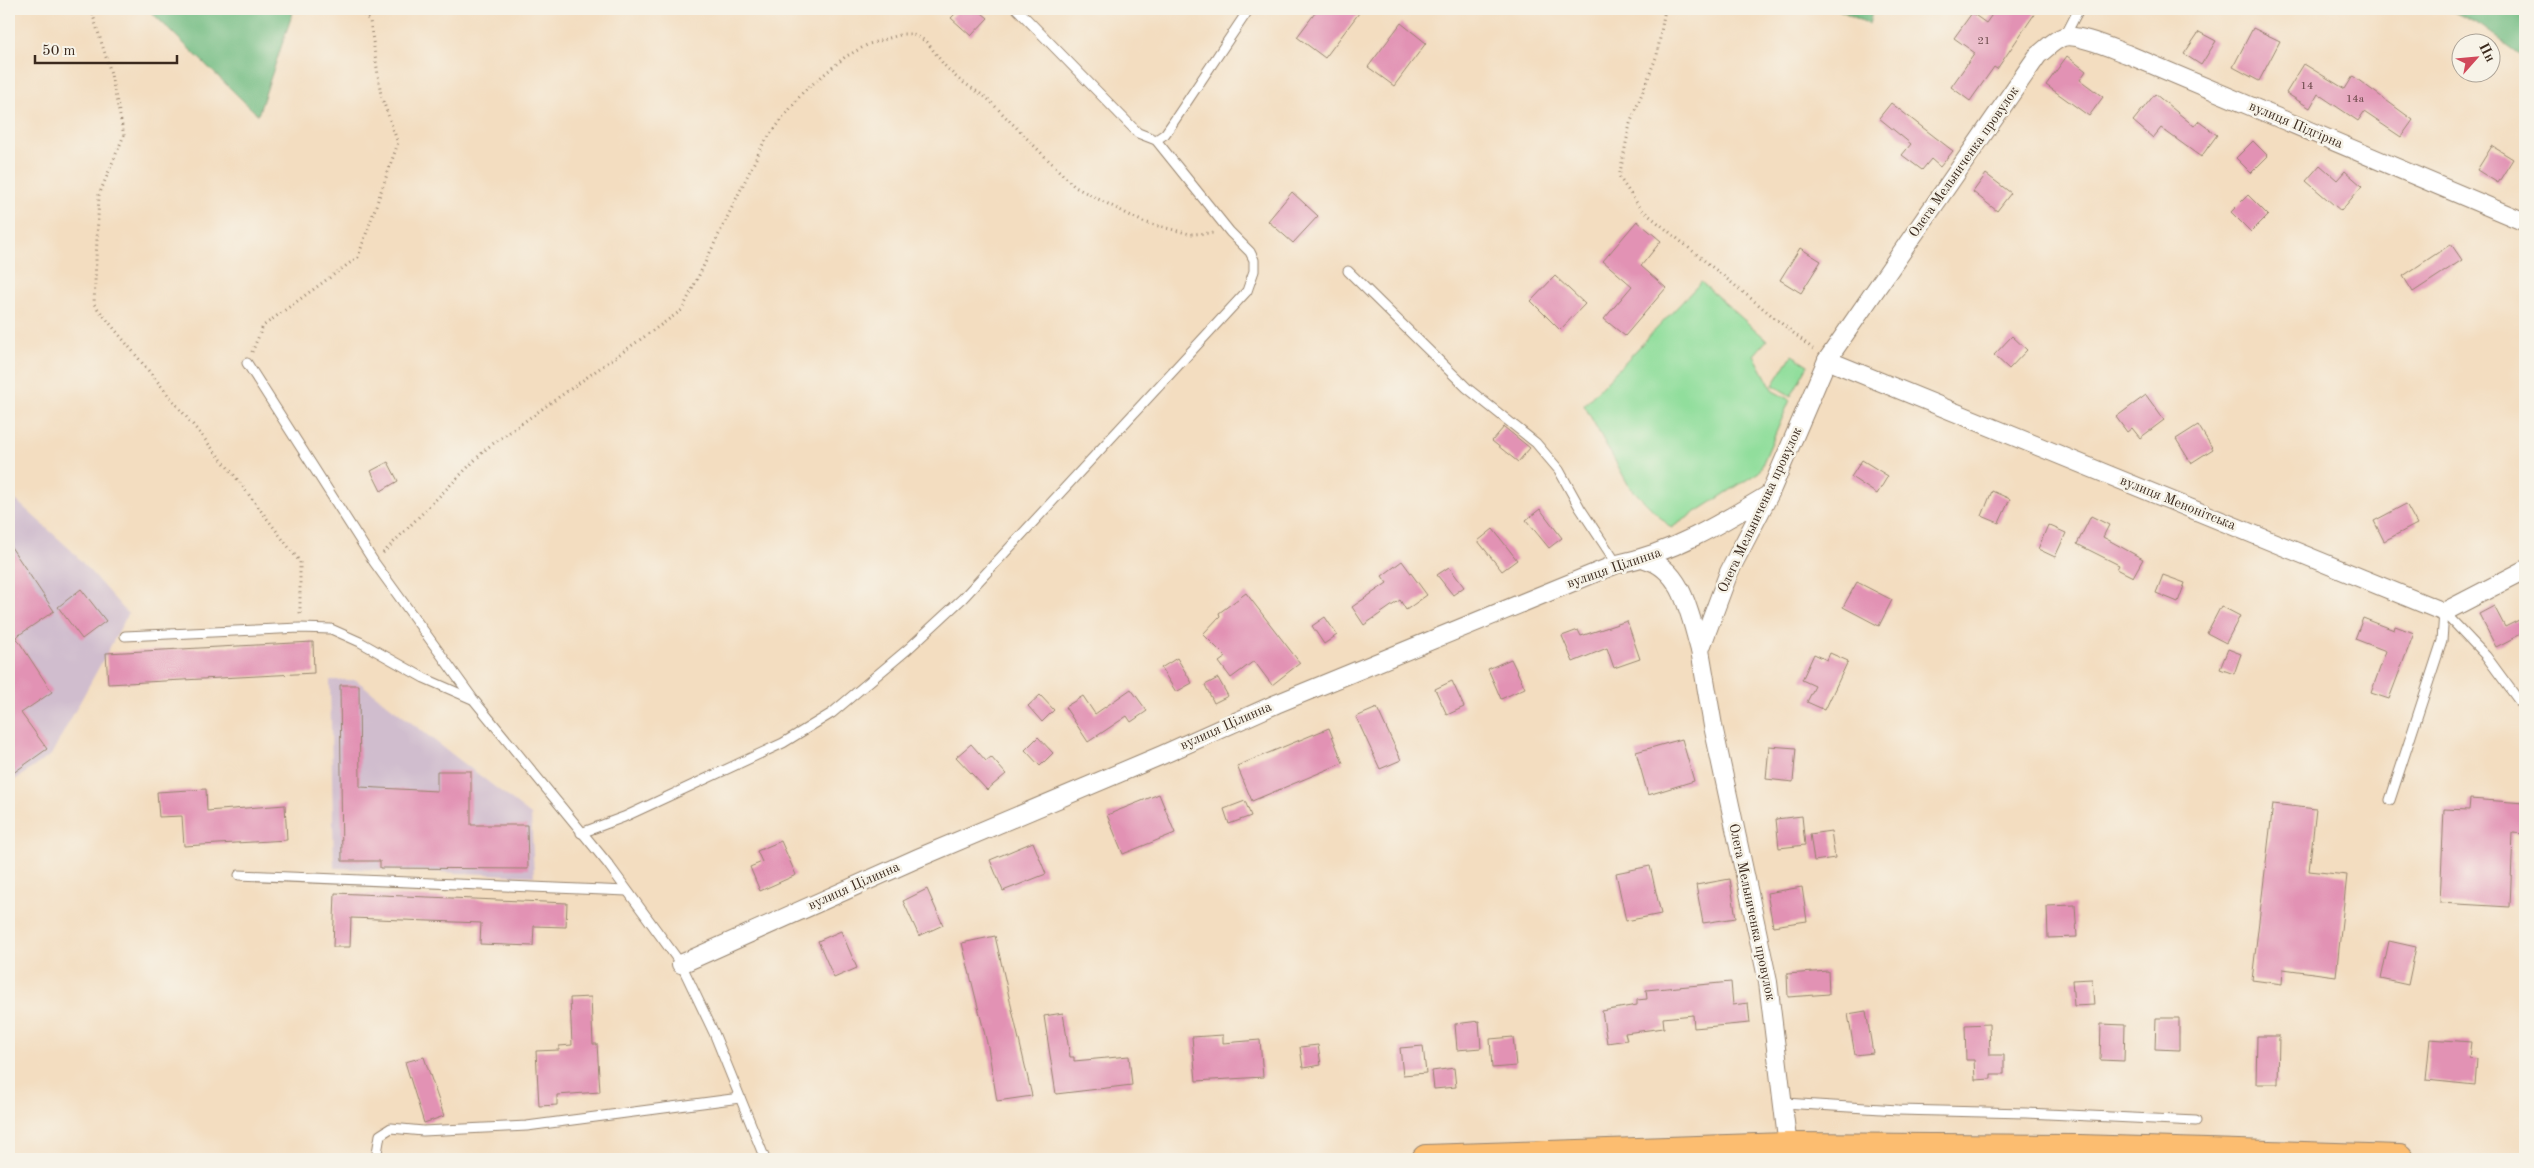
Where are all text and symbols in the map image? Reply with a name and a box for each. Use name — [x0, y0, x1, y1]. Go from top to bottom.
scale bar — [35, 32, 178, 64]
north arrow — [2452, 32, 2502, 82]
house number: 21 — [1978, 36, 1990, 47]
text: Пн — [2476, 41, 2497, 64]
text: 50 m — [42, 44, 76, 59]
house number: 14 — [2301, 81, 2313, 92]
street label: Олега Мельниченка провулок — [1906, 84, 2022, 240]
house number: 14а — [2346, 94, 2365, 105]
street label: вулиця Підгірна — [2247, 99, 2345, 151]
street label: Олега Мельниченка провулок — [1715, 425, 1805, 595]
street label: вулиця Менонітська — [2118, 473, 2238, 533]
street label: вулиця Цілинна — [1565, 545, 1663, 591]
street label: вулиця Цілинна — [1178, 700, 1274, 752]
street label: Олега Мельниченка провулок — [1726, 822, 1778, 1002]
street label: вулиця Цілинна — [806, 860, 902, 912]

